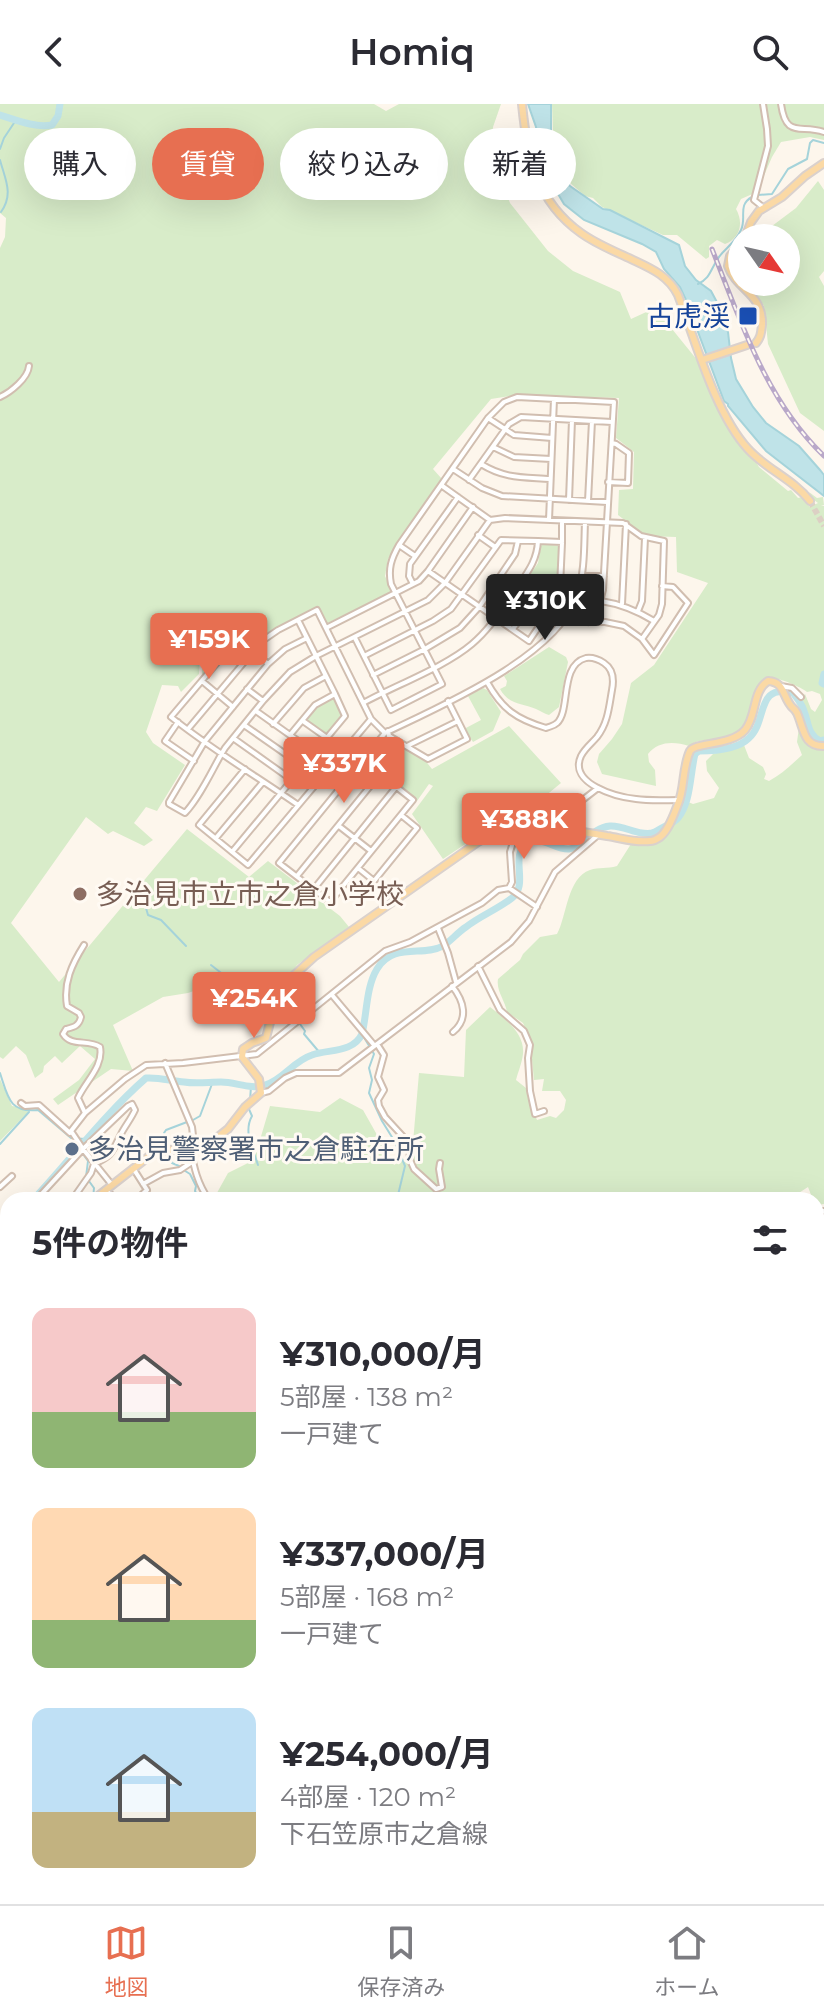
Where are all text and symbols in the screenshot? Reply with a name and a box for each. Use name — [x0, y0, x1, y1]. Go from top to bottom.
icon: back — [32, 30, 76, 74]
text: Homiq — [349, 30, 475, 74]
icon: search — [748, 30, 792, 74]
chip: 購入 — [24, 128, 136, 200]
chip: 賃貸 — [152, 128, 264, 200]
chip: 絞り込み — [280, 128, 448, 200]
chip: 新着 — [464, 128, 576, 200]
north arrow — [728, 224, 800, 296]
map controls — [728, 224, 800, 296]
place label: 古虎渓 — [646, 299, 730, 333]
marker: 古虎渓 — [737, 305, 759, 327]
pin: ¥310K — [489, 574, 601, 642]
text: ¥310K — [504, 584, 586, 616]
pin: ¥159K — [153, 613, 265, 681]
text: ¥159K — [168, 623, 250, 655]
pin: ¥337K — [288, 737, 400, 805]
text: ¥337K — [301, 747, 387, 779]
pin: ¥388K — [468, 793, 580, 861]
text: ¥388K — [480, 803, 568, 835]
place label: 多治見市立市之倉小学校 — [96, 877, 404, 911]
marker: 多治見市立市之倉小学校 — [71, 885, 89, 903]
pin: ¥254K — [198, 972, 310, 1040]
text: ¥254K — [210, 982, 298, 1014]
place label: 多治見警察署市之倉駐在所 — [88, 1132, 424, 1166]
marker: 多治見警察署市之倉駐在所 — [63, 1140, 81, 1158]
icon: filters — [748, 1218, 792, 1262]
text: 5件の物件 — [32, 1222, 188, 1264]
text: ¥310,000/月 — [280, 1333, 486, 1375]
icon: home — [96, 1340, 192, 1436]
text: 5部屋 · 138 m² — [280, 1381, 453, 1413]
text: 一戸建て — [280, 1418, 384, 1450]
text: ¥337,000/月 — [280, 1533, 489, 1575]
icon: home — [96, 1540, 192, 1636]
text: 5部屋 · 168 m² — [280, 1581, 454, 1613]
text: 一戸建て — [280, 1618, 384, 1650]
text: ¥254,000/月 — [280, 1733, 494, 1775]
icon: home — [96, 1740, 192, 1836]
text: 4部屋 · 120 m² — [280, 1781, 456, 1813]
text: 下石笠原市之倉線 — [280, 1818, 488, 1850]
tab: 地図 — [104, 1921, 148, 2001]
tab: 保存済み — [357, 1921, 445, 2001]
tab: ホーム — [654, 1921, 720, 2001]

